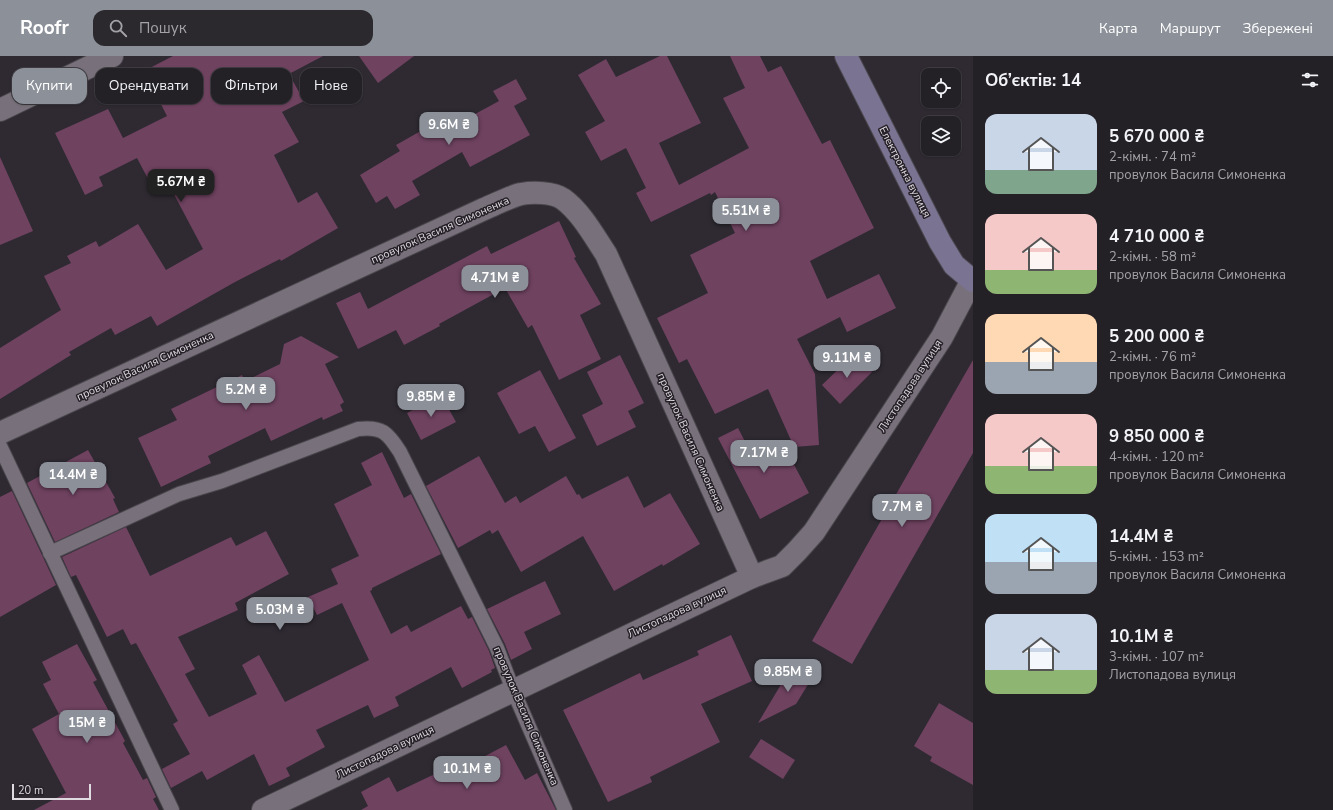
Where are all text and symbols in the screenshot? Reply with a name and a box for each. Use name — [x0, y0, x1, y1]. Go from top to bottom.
search box — [93, 10, 373, 46]
text: Roofr — [20, 15, 69, 41]
icon: search — [107, 17, 129, 39]
text: Пошук — [139, 18, 187, 38]
text: Карта — [1099, 19, 1138, 38]
text: Маршрут — [1160, 19, 1220, 38]
text: Збережені — [1242, 19, 1313, 38]
chip: Купити — [12, 68, 87, 104]
chip: Орендувати — [95, 68, 203, 104]
chip: Фільтри — [211, 68, 292, 104]
chip: Нове — [300, 68, 362, 104]
map controls — [921, 68, 961, 156]
button: locate — [921, 68, 961, 108]
text: Об’єктів: 14 — [985, 69, 1081, 92]
icon: filters — [1299, 69, 1321, 91]
pin: 9.6M ₴ — [416, 112, 482, 146]
text: 9.6M ₴ — [428, 116, 470, 134]
button: layers — [921, 116, 961, 156]
street label: Електронна вулиця — [876, 124, 935, 220]
text: 5 670 000 ₴ — [1109, 125, 1204, 148]
icon: home — [1017, 130, 1065, 178]
text: 2-кімн. · 74 m² — [1109, 148, 1196, 166]
text: провулок Василя Симоненка — [1109, 166, 1286, 184]
pin: 5.67M ₴ — [144, 169, 218, 203]
text: 5.67M ₴ — [156, 173, 206, 191]
street label: провулок Василя Симоненка — [369, 193, 512, 267]
pin: 5.51M ₴ — [709, 198, 783, 232]
text: 5.51M ₴ — [721, 202, 771, 220]
text: 4 710 000 ₴ — [1109, 225, 1204, 248]
icon: home — [1017, 230, 1065, 278]
text: 2-кімн. · 58 m² — [1109, 248, 1196, 266]
pin: 4.71M ₴ — [458, 265, 532, 299]
text: провулок Василя Симоненка — [1109, 266, 1286, 284]
text: 4.71M ₴ — [470, 269, 520, 287]
text: 5 200 000 ₴ — [1109, 325, 1204, 348]
street label: провулок Василя Симоненка — [74, 328, 216, 404]
icon: home — [1017, 330, 1065, 378]
street label: Листопадова вулиця — [874, 337, 946, 435]
pin: 9.11M ₴ — [810, 345, 884, 379]
text: 2-кімн. · 76 m² — [1109, 348, 1196, 366]
text: 9.11M ₴ — [822, 349, 872, 367]
text: провулок Василя Симоненка — [1109, 366, 1286, 384]
street label: провулок Василя Симоненка — [654, 371, 728, 514]
pin: 5.2M ₴ — [213, 377, 279, 411]
text: 5.2M ₴ — [225, 381, 267, 399]
pin: 9.85M ₴ — [394, 384, 468, 418]
text: 9.85M ₴ — [406, 388, 456, 406]
text: 9 850 000 ₴ — [1109, 425, 1204, 448]
icon: home — [1017, 430, 1065, 478]
pin: 7.17M ₴ — [727, 440, 801, 474]
text: 7.17M ₴ — [739, 444, 789, 462]
text: 4-кімн. · 120 m² — [1109, 448, 1204, 466]
pin: 14.4M ₴ — [36, 462, 110, 496]
text: 14.4M ₴ — [48, 466, 98, 484]
text: провулок Василя Симоненка — [1109, 466, 1286, 484]
pin: 7.7M ₴ — [869, 494, 935, 528]
text: 7.7M ₴ — [881, 498, 923, 516]
text: 14.4M ₴ — [1109, 525, 1173, 548]
icon: home — [1017, 530, 1065, 578]
text: 5-кімн. · 153 m² — [1109, 548, 1204, 566]
text: провулок Василя Симоненка — [1109, 566, 1286, 584]
street label: Листопадова вулиця — [625, 582, 729, 641]
pin: 5.03M ₴ — [243, 597, 317, 631]
text: 5.03M ₴ — [255, 601, 305, 619]
text: 10.1M ₴ — [1109, 625, 1173, 648]
icon: home — [1017, 630, 1065, 678]
street label: провулок Василя Симоненка — [490, 644, 562, 788]
text: 3-кімн. · 107 m² — [1109, 648, 1204, 666]
pin: 9.85M ₴ — [751, 659, 825, 693]
text: 9.85M ₴ — [763, 663, 813, 681]
text: Листопадова вулиця — [1109, 666, 1236, 684]
pin: 15M ₴ — [59, 710, 115, 744]
text: 15M ₴ — [68, 714, 106, 732]
street label: Листопадова вулиця — [333, 722, 437, 782]
pin: 10.1M ₴ — [430, 756, 504, 790]
text: 10.1M ₴ — [442, 760, 492, 778]
scale bar — [12, 782, 91, 801]
text: 20 m — [18, 783, 43, 798]

